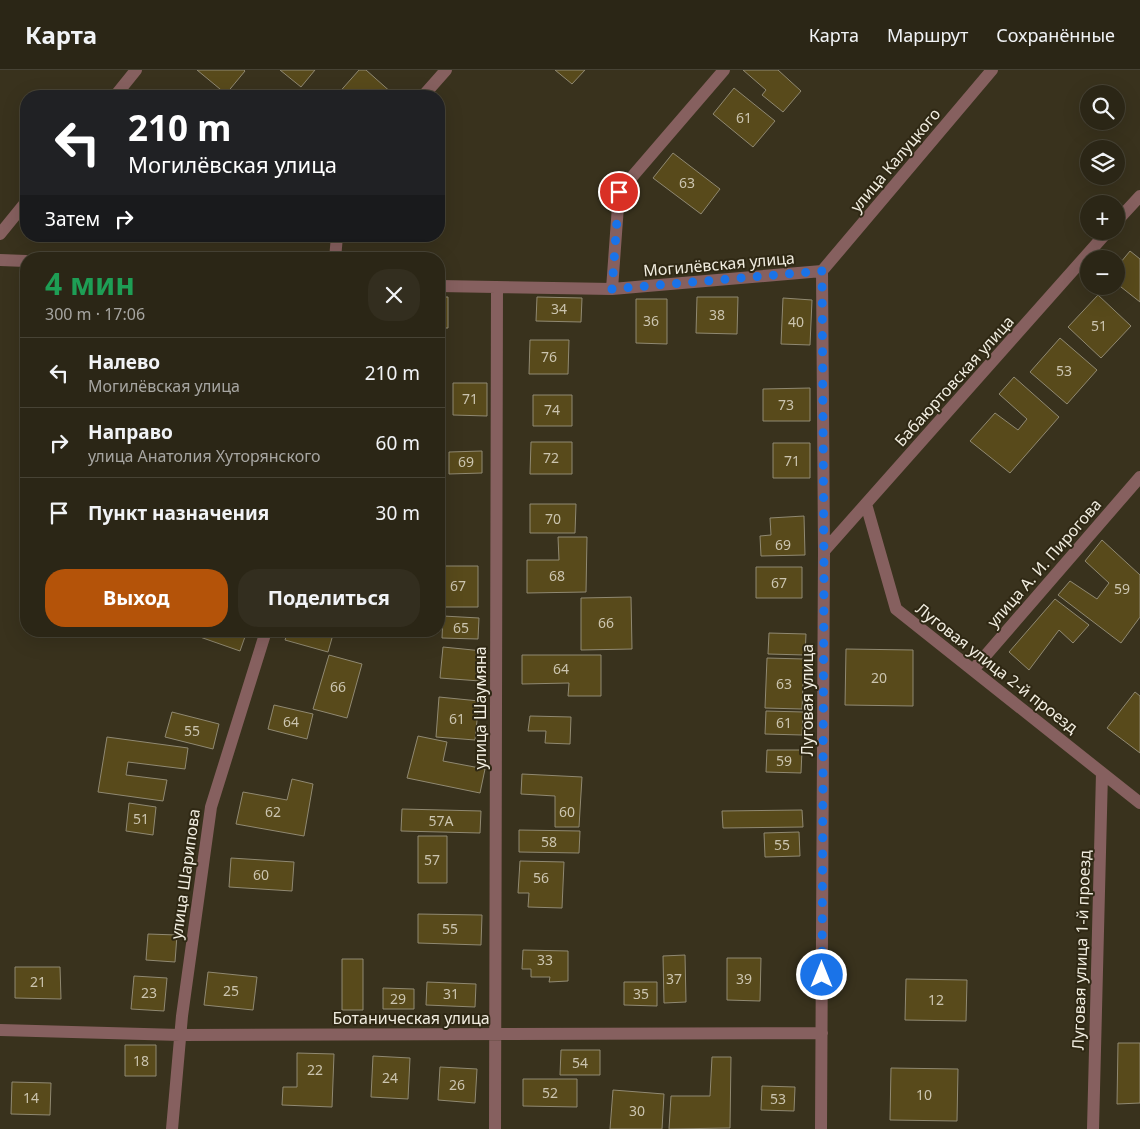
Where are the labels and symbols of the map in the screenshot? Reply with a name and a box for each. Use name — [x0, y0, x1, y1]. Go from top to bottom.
street label: улица Калуцкого — [845, 103, 945, 217]
house number: 61 — [736, 108, 752, 127]
pin — [598, 171, 640, 213]
house number: 63 — [679, 173, 695, 192]
street label: Могилёвская улица — [642, 246, 796, 282]
house number: 34 — [551, 299, 567, 318]
house number: 38 — [709, 305, 725, 324]
house number: 36 — [643, 311, 659, 330]
street label: Бабаюртовская улица — [889, 311, 1019, 451]
house number: 40 — [788, 312, 804, 331]
house number: 51 — [1091, 316, 1107, 335]
house number: 76 — [541, 347, 557, 366]
house number: 53 — [1056, 361, 1072, 380]
house number: 71 — [462, 389, 478, 408]
house number: 73 — [778, 395, 794, 414]
house number: 74 — [544, 400, 560, 419]
house number: 72 — [543, 448, 559, 467]
house number: 71 — [784, 451, 800, 470]
house number: 69 — [458, 452, 474, 471]
street label: улица А. И. Пирогова — [982, 494, 1106, 632]
house number: 70 — [545, 509, 561, 528]
house number: 69 — [775, 535, 791, 554]
house number: 68 — [549, 566, 565, 585]
house number: 67 — [771, 573, 787, 592]
house number: 67 — [450, 576, 466, 595]
house number: 59 — [1114, 579, 1130, 598]
street label: Луговая улица 2-й проезд — [911, 598, 1083, 738]
house number: 66 — [598, 613, 614, 632]
house number: 65 — [453, 618, 469, 637]
street label: Луговая улица — [796, 644, 818, 756]
street label: улица Шаумяна — [469, 646, 491, 770]
house number: 64 — [553, 659, 569, 678]
house number: 20 — [871, 668, 887, 687]
house number: 63 — [776, 674, 792, 693]
house number: 66 — [330, 677, 346, 696]
house number: 61 — [449, 709, 465, 728]
house number: 64 — [283, 712, 299, 731]
house number: 61 — [776, 713, 792, 732]
house number: 55 — [184, 721, 200, 740]
house number: 59 — [776, 751, 792, 770]
house number: 62 — [265, 802, 281, 821]
house number: 60 — [559, 802, 575, 821]
street label: улица Шарипова — [165, 807, 205, 941]
house number: 51 — [133, 809, 149, 828]
house number: 57А — [429, 811, 454, 830]
house number: 58 — [541, 832, 557, 851]
house number: 55 — [774, 835, 790, 854]
street label: Луговая улица 1-й проезд — [1067, 849, 1095, 1050]
house number: 57 — [424, 850, 440, 869]
house number: 60 — [253, 865, 269, 884]
house number: 56 — [533, 868, 549, 887]
house number: 55 — [442, 919, 458, 938]
position arrow — [795, 948, 847, 1000]
house number: 33 — [537, 950, 553, 969]
house number: 37 — [666, 969, 682, 988]
house number: 39 — [736, 969, 752, 988]
house number: 21 — [30, 972, 46, 991]
house number: 25 — [223, 981, 239, 1000]
house number: 23 — [141, 983, 157, 1002]
house number: 31 — [443, 984, 459, 1003]
house number: 35 — [633, 984, 649, 1003]
house number: 29 — [390, 989, 406, 1008]
house number: 12 — [928, 990, 944, 1009]
street label: Ботаническая улица — [332, 1007, 490, 1029]
house number: 18 — [133, 1051, 149, 1070]
house number: 54 — [572, 1053, 588, 1072]
house number: 22 — [307, 1060, 323, 1079]
house number: 24 — [382, 1068, 398, 1087]
house number: 26 — [449, 1075, 465, 1094]
house number: 52 — [542, 1083, 558, 1102]
house number: 10 — [916, 1085, 932, 1104]
house number: 14 — [23, 1088, 39, 1107]
house number: 53 — [770, 1089, 786, 1108]
house number: 30 — [629, 1101, 645, 1120]

